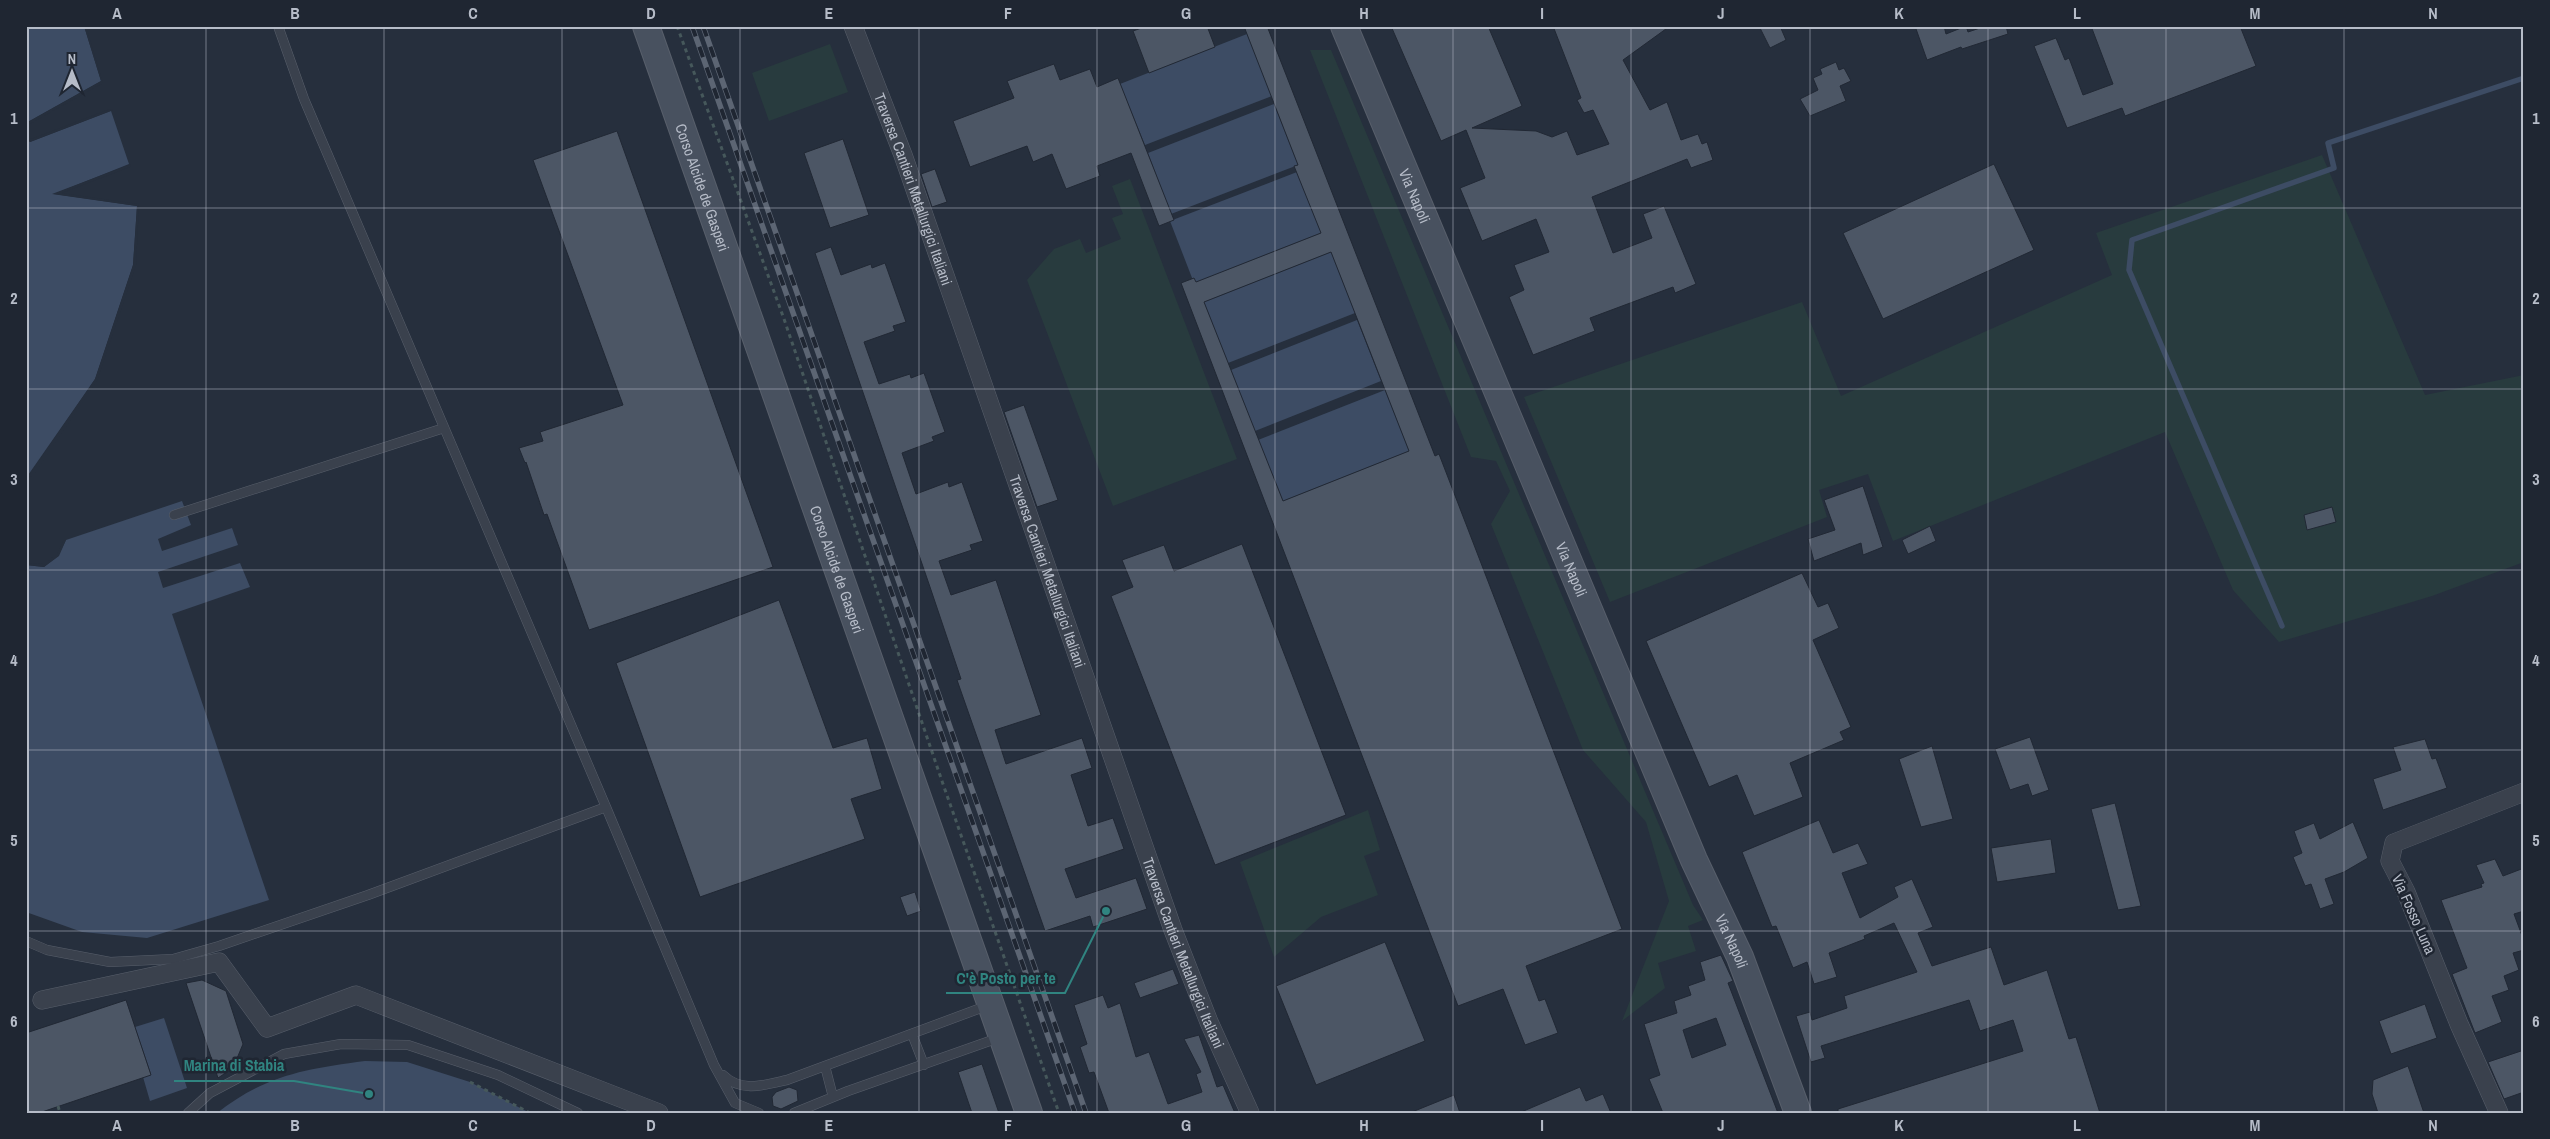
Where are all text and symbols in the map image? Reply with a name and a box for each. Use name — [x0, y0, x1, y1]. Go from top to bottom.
text: A — [112, 2, 122, 24]
text: B — [290, 2, 300, 24]
text: C — [468, 2, 478, 24]
text: D — [646, 2, 656, 24]
text: E — [825, 2, 834, 24]
text: F — [1004, 2, 1012, 24]
text: G — [1181, 2, 1191, 24]
text: H — [1359, 2, 1369, 24]
text: I — [1540, 2, 1544, 24]
text: J — [1717, 2, 1725, 24]
text: K — [1894, 2, 1904, 24]
text: L — [2073, 2, 2081, 24]
text: M — [2250, 2, 2261, 24]
text: N — [2428, 2, 2438, 24]
north arrow — [48, 48, 98, 98]
text: N — [68, 50, 76, 68]
street label: Traversa Cantieri Metallurgici Italiani — [869, 90, 958, 288]
text: 1 — [10, 107, 18, 129]
text: 1 — [2532, 107, 2540, 129]
street label: Corso Alcide de Gasperi — [671, 121, 735, 254]
street label: Via Napoli — [1394, 165, 1436, 226]
text: 2 — [10, 287, 18, 309]
text: 2 — [2532, 287, 2540, 309]
text: 3 — [10, 468, 18, 490]
text: 3 — [2532, 468, 2540, 490]
street label: Traversa Cantieri Metallurgici Italiani — [1005, 472, 1091, 670]
street label: Corso Alcide de Gasperi — [805, 503, 870, 636]
street label: Via Napoli — [1551, 539, 1593, 600]
text: 4 — [10, 649, 18, 671]
text: 4 — [2532, 649, 2540, 671]
text: 5 — [10, 829, 18, 851]
text: 5 — [2532, 829, 2540, 851]
street label: Traversa Cantieri Metallurgici Italiani — [1138, 854, 1230, 1051]
street label: Via Fosso Luna — [2387, 871, 2441, 957]
street label: Via Napoli — [1711, 911, 1754, 971]
callout: C'è Posto per te — [946, 962, 1065, 993]
text: C'è Posto per te — [956, 967, 1056, 989]
text: 6 — [10, 1010, 18, 1032]
text: 6 — [2532, 1010, 2540, 1032]
callout: Marina di Stabia — [174, 1050, 294, 1081]
text: Marina di Stabia — [184, 1054, 285, 1076]
text: A — [112, 1114, 122, 1136]
text: B — [290, 1114, 300, 1136]
text: C — [468, 1114, 478, 1136]
text: D — [646, 1114, 656, 1136]
text: E — [825, 1114, 834, 1136]
text: F — [1004, 1114, 1012, 1136]
text: G — [1181, 1114, 1191, 1136]
text: H — [1359, 1114, 1369, 1136]
text: I — [1540, 1114, 1544, 1136]
text: J — [1717, 1114, 1725, 1136]
text: K — [1894, 1114, 1904, 1136]
text: L — [2073, 1114, 2081, 1136]
text: M — [2250, 1114, 2261, 1136]
text: N — [2428, 1114, 2438, 1136]

